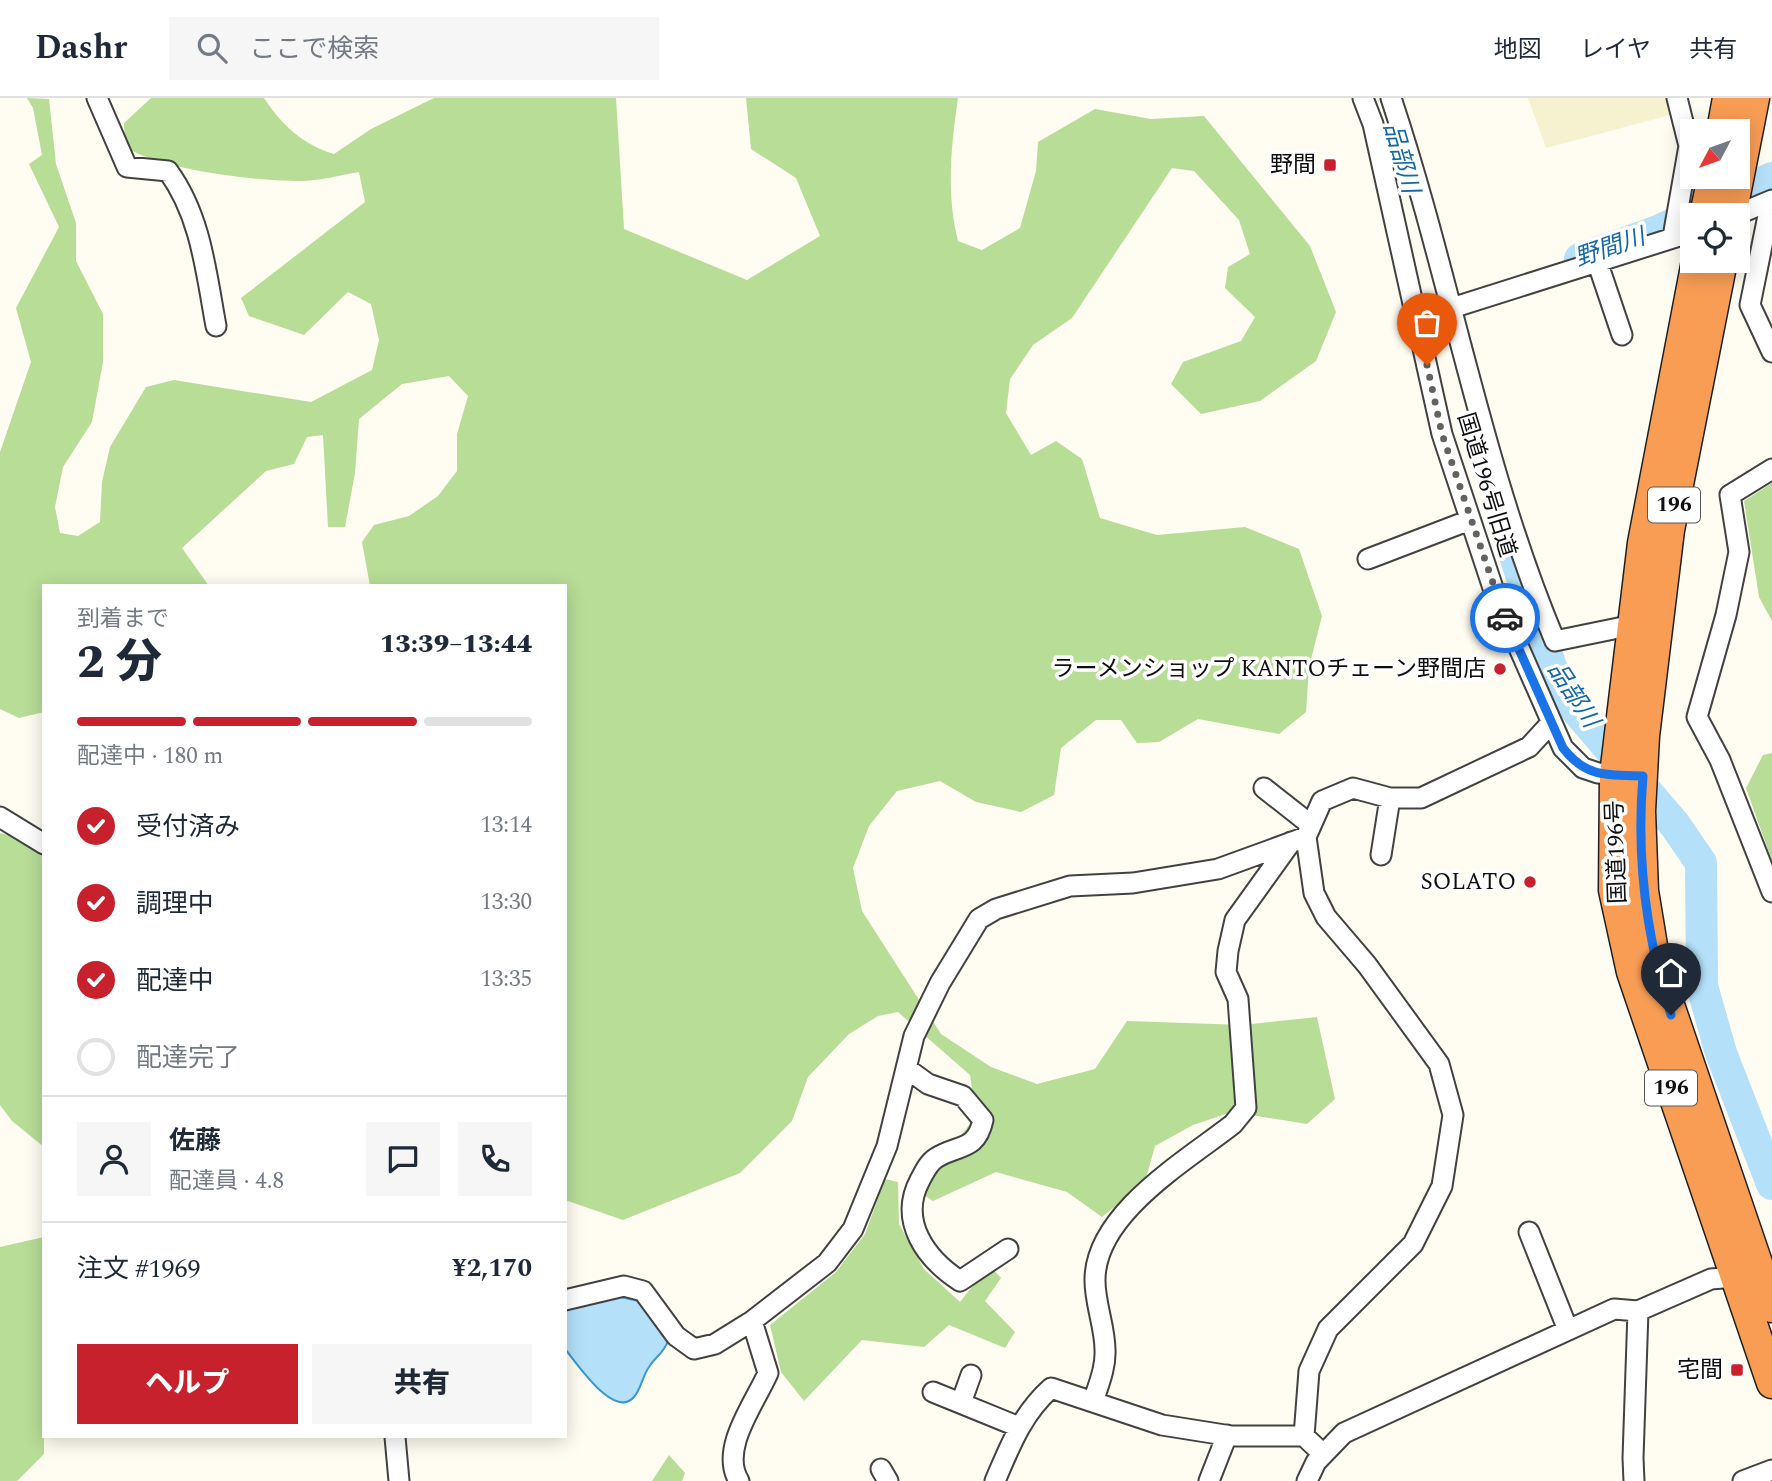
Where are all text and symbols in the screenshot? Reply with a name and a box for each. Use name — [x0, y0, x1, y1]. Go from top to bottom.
search box — [169, 17, 659, 80]
text: Dashr — [35, 23, 127, 73]
icon: search — [193, 29, 231, 67]
text: ここで検索 — [249, 29, 379, 69]
text: 地図 — [1494, 32, 1542, 68]
text: レイヤ — [1580, 32, 1651, 68]
text: 共有 — [1689, 32, 1737, 68]
water label: 品部川 — [1374, 118, 1429, 200]
north arrow — [1680, 119, 1750, 189]
map controls — [1680, 119, 1750, 273]
place label: 野間 — [1270, 148, 1316, 183]
marker: 野間 — [1322, 157, 1338, 173]
button: locate — [1680, 203, 1750, 273]
water label: 野間川 — [1570, 218, 1653, 277]
pin — [1397, 293, 1457, 365]
icon: bag — [1408, 304, 1446, 342]
street label: 国道196号旧道 — [1447, 408, 1525, 562]
road number: 196 — [1648, 488, 1700, 522]
courier — [1470, 583, 1540, 653]
icon: car — [1486, 599, 1524, 637]
text: 到着まで — [77, 602, 169, 637]
text: 13:39–13:44 — [380, 624, 532, 664]
text: 2 分 — [77, 628, 162, 698]
place label: ラーメンショップ KANTOチェーン野間店 — [1052, 652, 1486, 687]
water label: 品部川 — [1538, 655, 1609, 738]
marker: ラーメンショップ KANTOチェーン野間店 — [1492, 661, 1508, 677]
text: 配達中 · 180 m — [77, 739, 223, 774]
street label: 国道196号 — [1598, 800, 1636, 904]
icon: check — [77, 807, 115, 845]
text: 受付済み — [136, 807, 240, 847]
text: 13:14 — [480, 808, 532, 843]
place label: SOLATO — [1421, 865, 1516, 900]
marker: SOLATO — [1522, 874, 1538, 890]
icon: check — [77, 884, 115, 922]
text: 調理中 — [136, 884, 214, 924]
text: 13:30 — [480, 885, 532, 920]
pin — [1641, 943, 1701, 1015]
icon: home — [1652, 954, 1690, 992]
icon: check — [77, 961, 115, 999]
text: 配達中 — [136, 961, 214, 1001]
text: 13:35 — [480, 962, 532, 997]
text: 配達完了 — [136, 1038, 240, 1078]
road number: 196 — [1645, 1070, 1697, 1105]
text: 佐藤 — [169, 1121, 221, 1161]
button: person — [77, 1122, 151, 1196]
button: chat — [366, 1122, 440, 1196]
button: phone — [458, 1122, 532, 1196]
text: 配達員 · 4.8 — [169, 1164, 284, 1199]
text: ¥2,170 — [452, 1248, 532, 1288]
text: 注文 #1969 — [77, 1249, 201, 1289]
button: ヘルプ — [77, 1344, 298, 1424]
button: 共有 — [312, 1344, 532, 1424]
place label: 宅間 — [1677, 1353, 1723, 1388]
marker: 宅間 — [1729, 1362, 1745, 1378]

